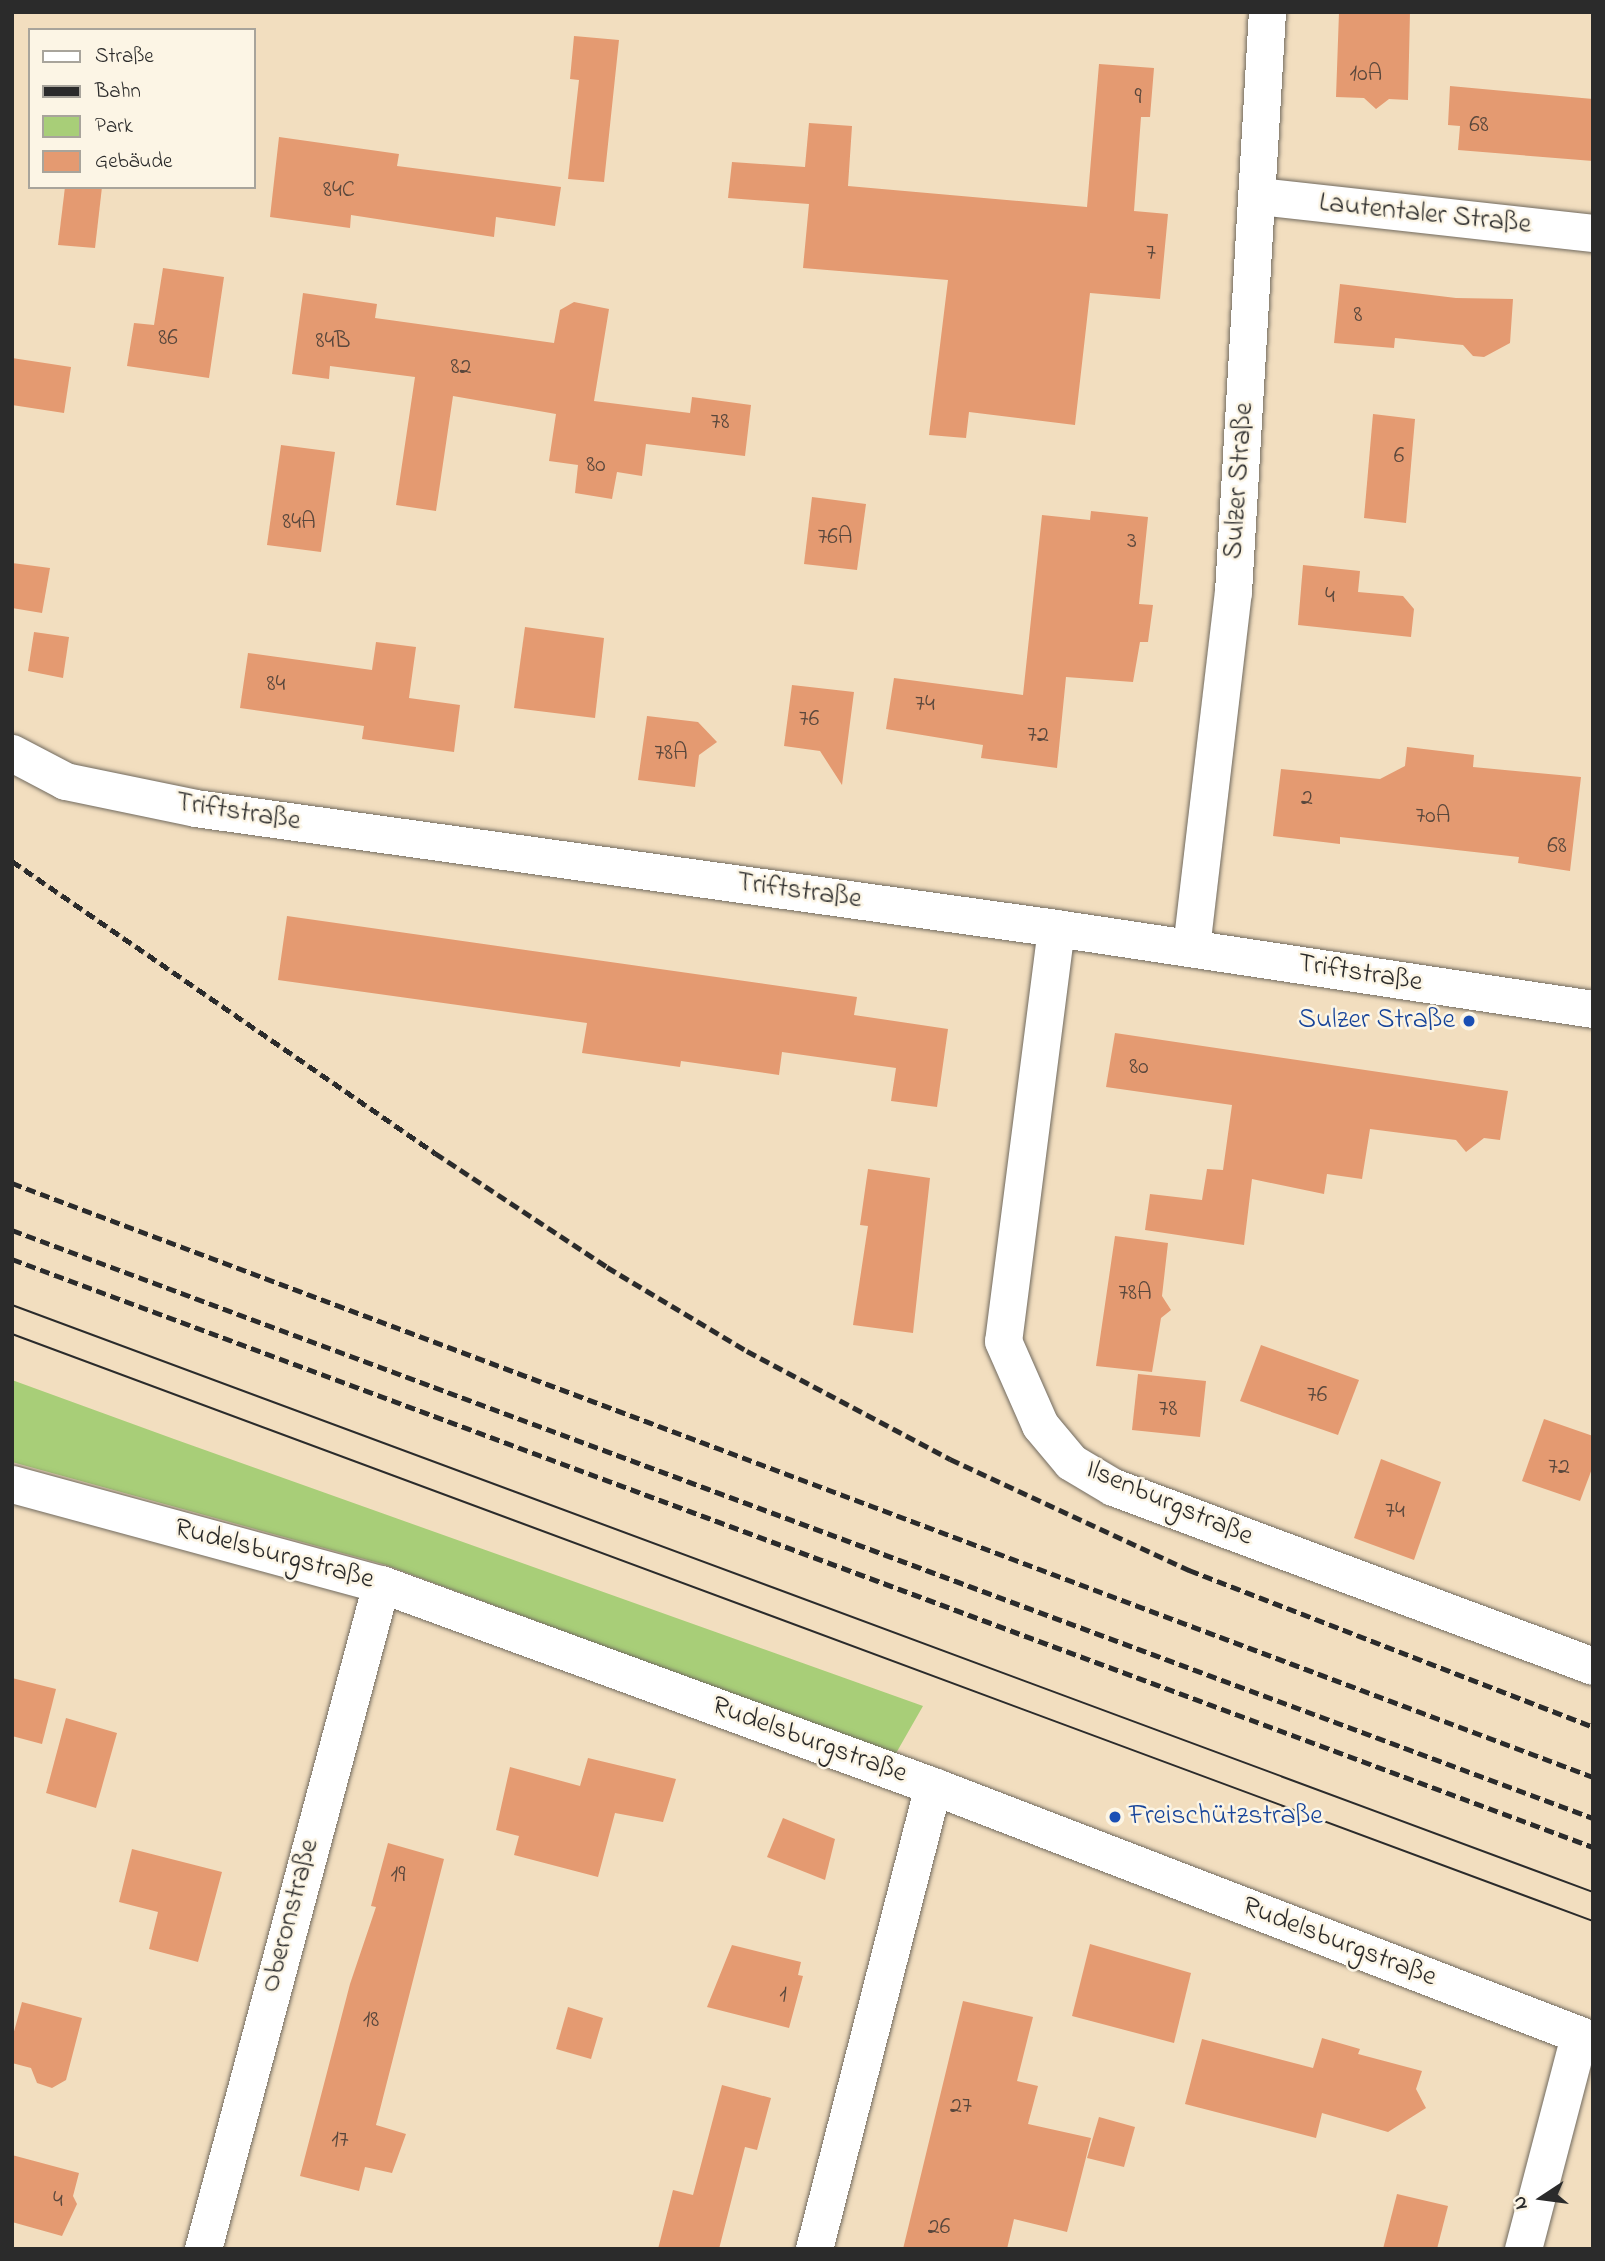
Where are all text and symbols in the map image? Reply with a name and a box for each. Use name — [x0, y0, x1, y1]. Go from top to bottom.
legend — [28, 28, 256, 189]
text: Straße — [95, 42, 154, 72]
house number: 10A — [1350, 61, 1382, 89]
text: Bahn — [95, 77, 141, 107]
house number: 9 — [1134, 84, 1142, 112]
text: Park — [95, 112, 133, 142]
house number: 68 — [1469, 112, 1489, 140]
text: Gebäude — [95, 147, 172, 177]
house number: 84C — [323, 177, 355, 205]
street label: Lautentaler Straße — [1317, 187, 1533, 243]
house number: 7 — [1146, 240, 1156, 268]
house number: 8 — [1354, 302, 1362, 330]
house number: 86 — [158, 325, 178, 353]
house number: 84B — [315, 328, 351, 356]
house number: 82 — [451, 354, 471, 382]
street label: Sulzer Straße — [1218, 402, 1262, 560]
house number: 78 — [711, 409, 729, 437]
house number: 6 — [1394, 443, 1404, 471]
house number: 80 — [586, 452, 606, 480]
house number: 84A — [282, 509, 316, 537]
house number: 76A — [817, 524, 853, 552]
house number: 3 — [1127, 528, 1137, 556]
house number: 4 — [1325, 583, 1335, 611]
house number: 84 — [267, 671, 285, 699]
house number: 74 — [915, 691, 935, 719]
house number: 76 — [799, 706, 819, 734]
house number: 72 — [1027, 722, 1049, 750]
house number: 78A — [654, 740, 688, 768]
house number: 2 — [1301, 785, 1313, 813]
street label: Triftstraße — [173, 787, 303, 839]
house number: 70A — [1415, 803, 1451, 831]
house number: 68 — [1547, 833, 1567, 861]
street label: Triftstraße — [734, 867, 864, 917]
street label: Triftstraße — [1295, 948, 1425, 1000]
place label: Sulzer Straße — [1298, 1004, 1455, 1038]
marker: Sulzer Straße — [1461, 1013, 1477, 1029]
house number: 80 — [1129, 1054, 1149, 1082]
house number: 78A — [1118, 1280, 1152, 1308]
house number: 76 — [1307, 1382, 1327, 1410]
house number: 78 — [1159, 1396, 1177, 1424]
street label: Ilsenburgstraße — [1080, 1454, 1258, 1554]
house number: 72 — [1548, 1454, 1570, 1482]
house number: 74 — [1385, 1498, 1405, 1526]
street label: Rudelsburgstraße — [171, 1512, 377, 1598]
street label: Rudelsburgstraße — [707, 1690, 911, 1792]
place label: Freischützstraße — [1129, 1800, 1323, 1834]
marker: Freischützstraße — [1107, 1809, 1123, 1825]
street label: Oberonstraße — [254, 1836, 328, 1996]
house number: 19 — [391, 1862, 405, 1890]
street label: Rudelsburgstraße — [1237, 1891, 1441, 1995]
house number: 1 — [779, 1982, 787, 2010]
house number: 18 — [363, 2007, 379, 2035]
house number: 27 — [950, 2093, 972, 2121]
house number: 17 — [331, 2127, 349, 2155]
north arrow — [1507, 2163, 1577, 2233]
house number: 4 — [53, 2187, 63, 2215]
text: N — [1506, 2194, 1536, 2212]
house number: 26 — [928, 2214, 950, 2242]

